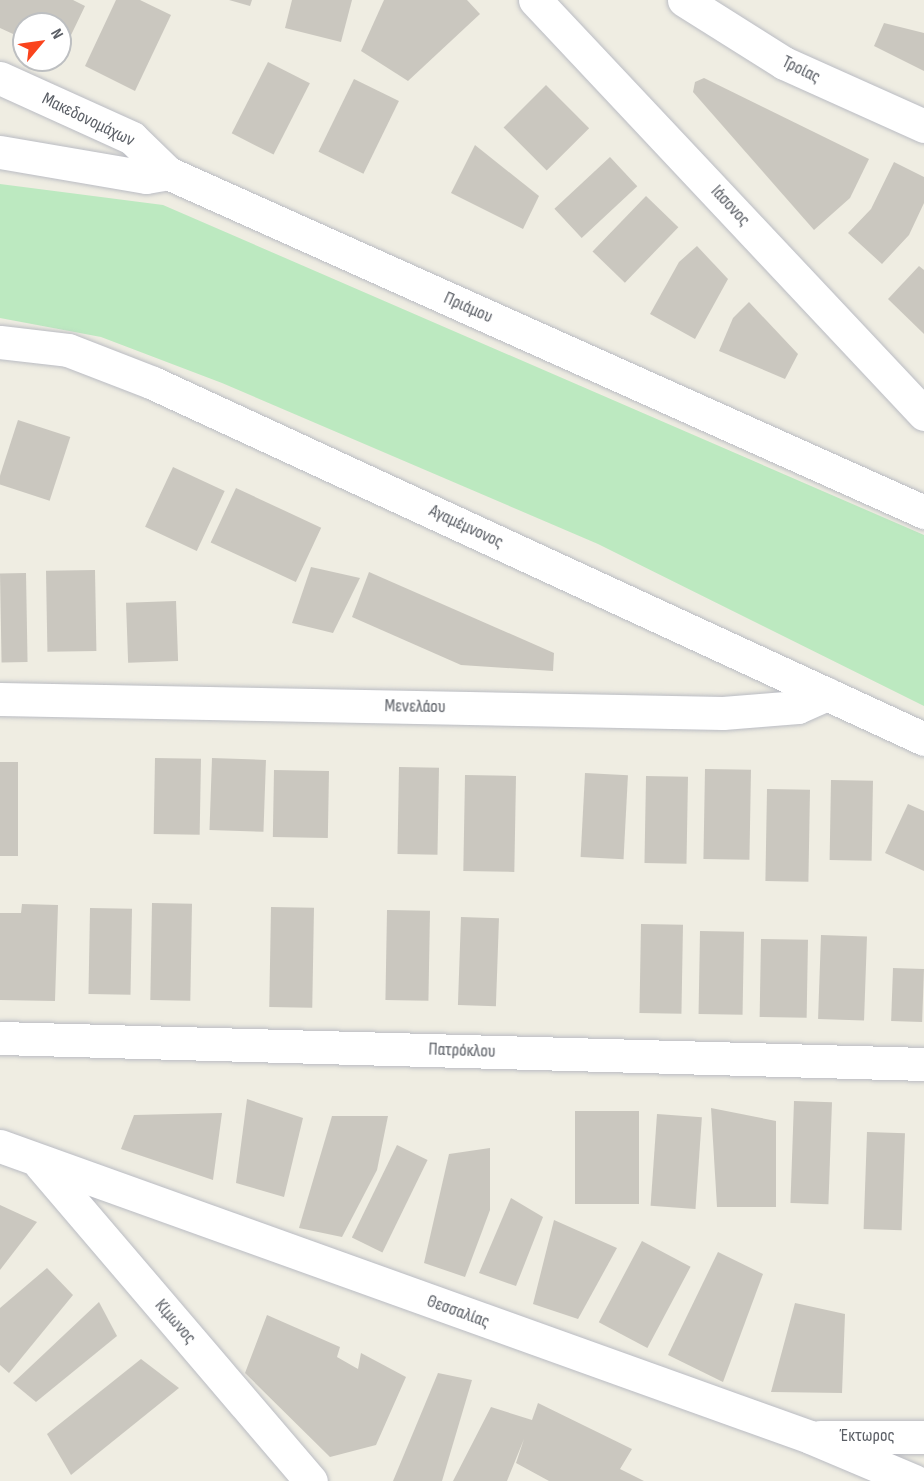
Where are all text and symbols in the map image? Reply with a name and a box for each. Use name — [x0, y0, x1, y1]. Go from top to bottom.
north arrow — [12, 12, 72, 72]
text: N — [46, 26, 67, 42]
street label: Τροίας — [778, 52, 824, 88]
street label: Μακεδονομάχων — [38, 88, 138, 152]
street label: Ιάσονος — [706, 181, 754, 231]
street label: Πριάμου — [440, 288, 496, 328]
street label: Αγαμέμνονος — [425, 500, 507, 554]
street label: Μενελάου — [384, 696, 446, 718]
street label: Πατρόκλου — [428, 1039, 496, 1063]
street label: Θεσσαλίας — [424, 1291, 492, 1333]
street label: Κίμωνος — [150, 1295, 200, 1349]
street label: Έκτωρος — [840, 1425, 894, 1447]

